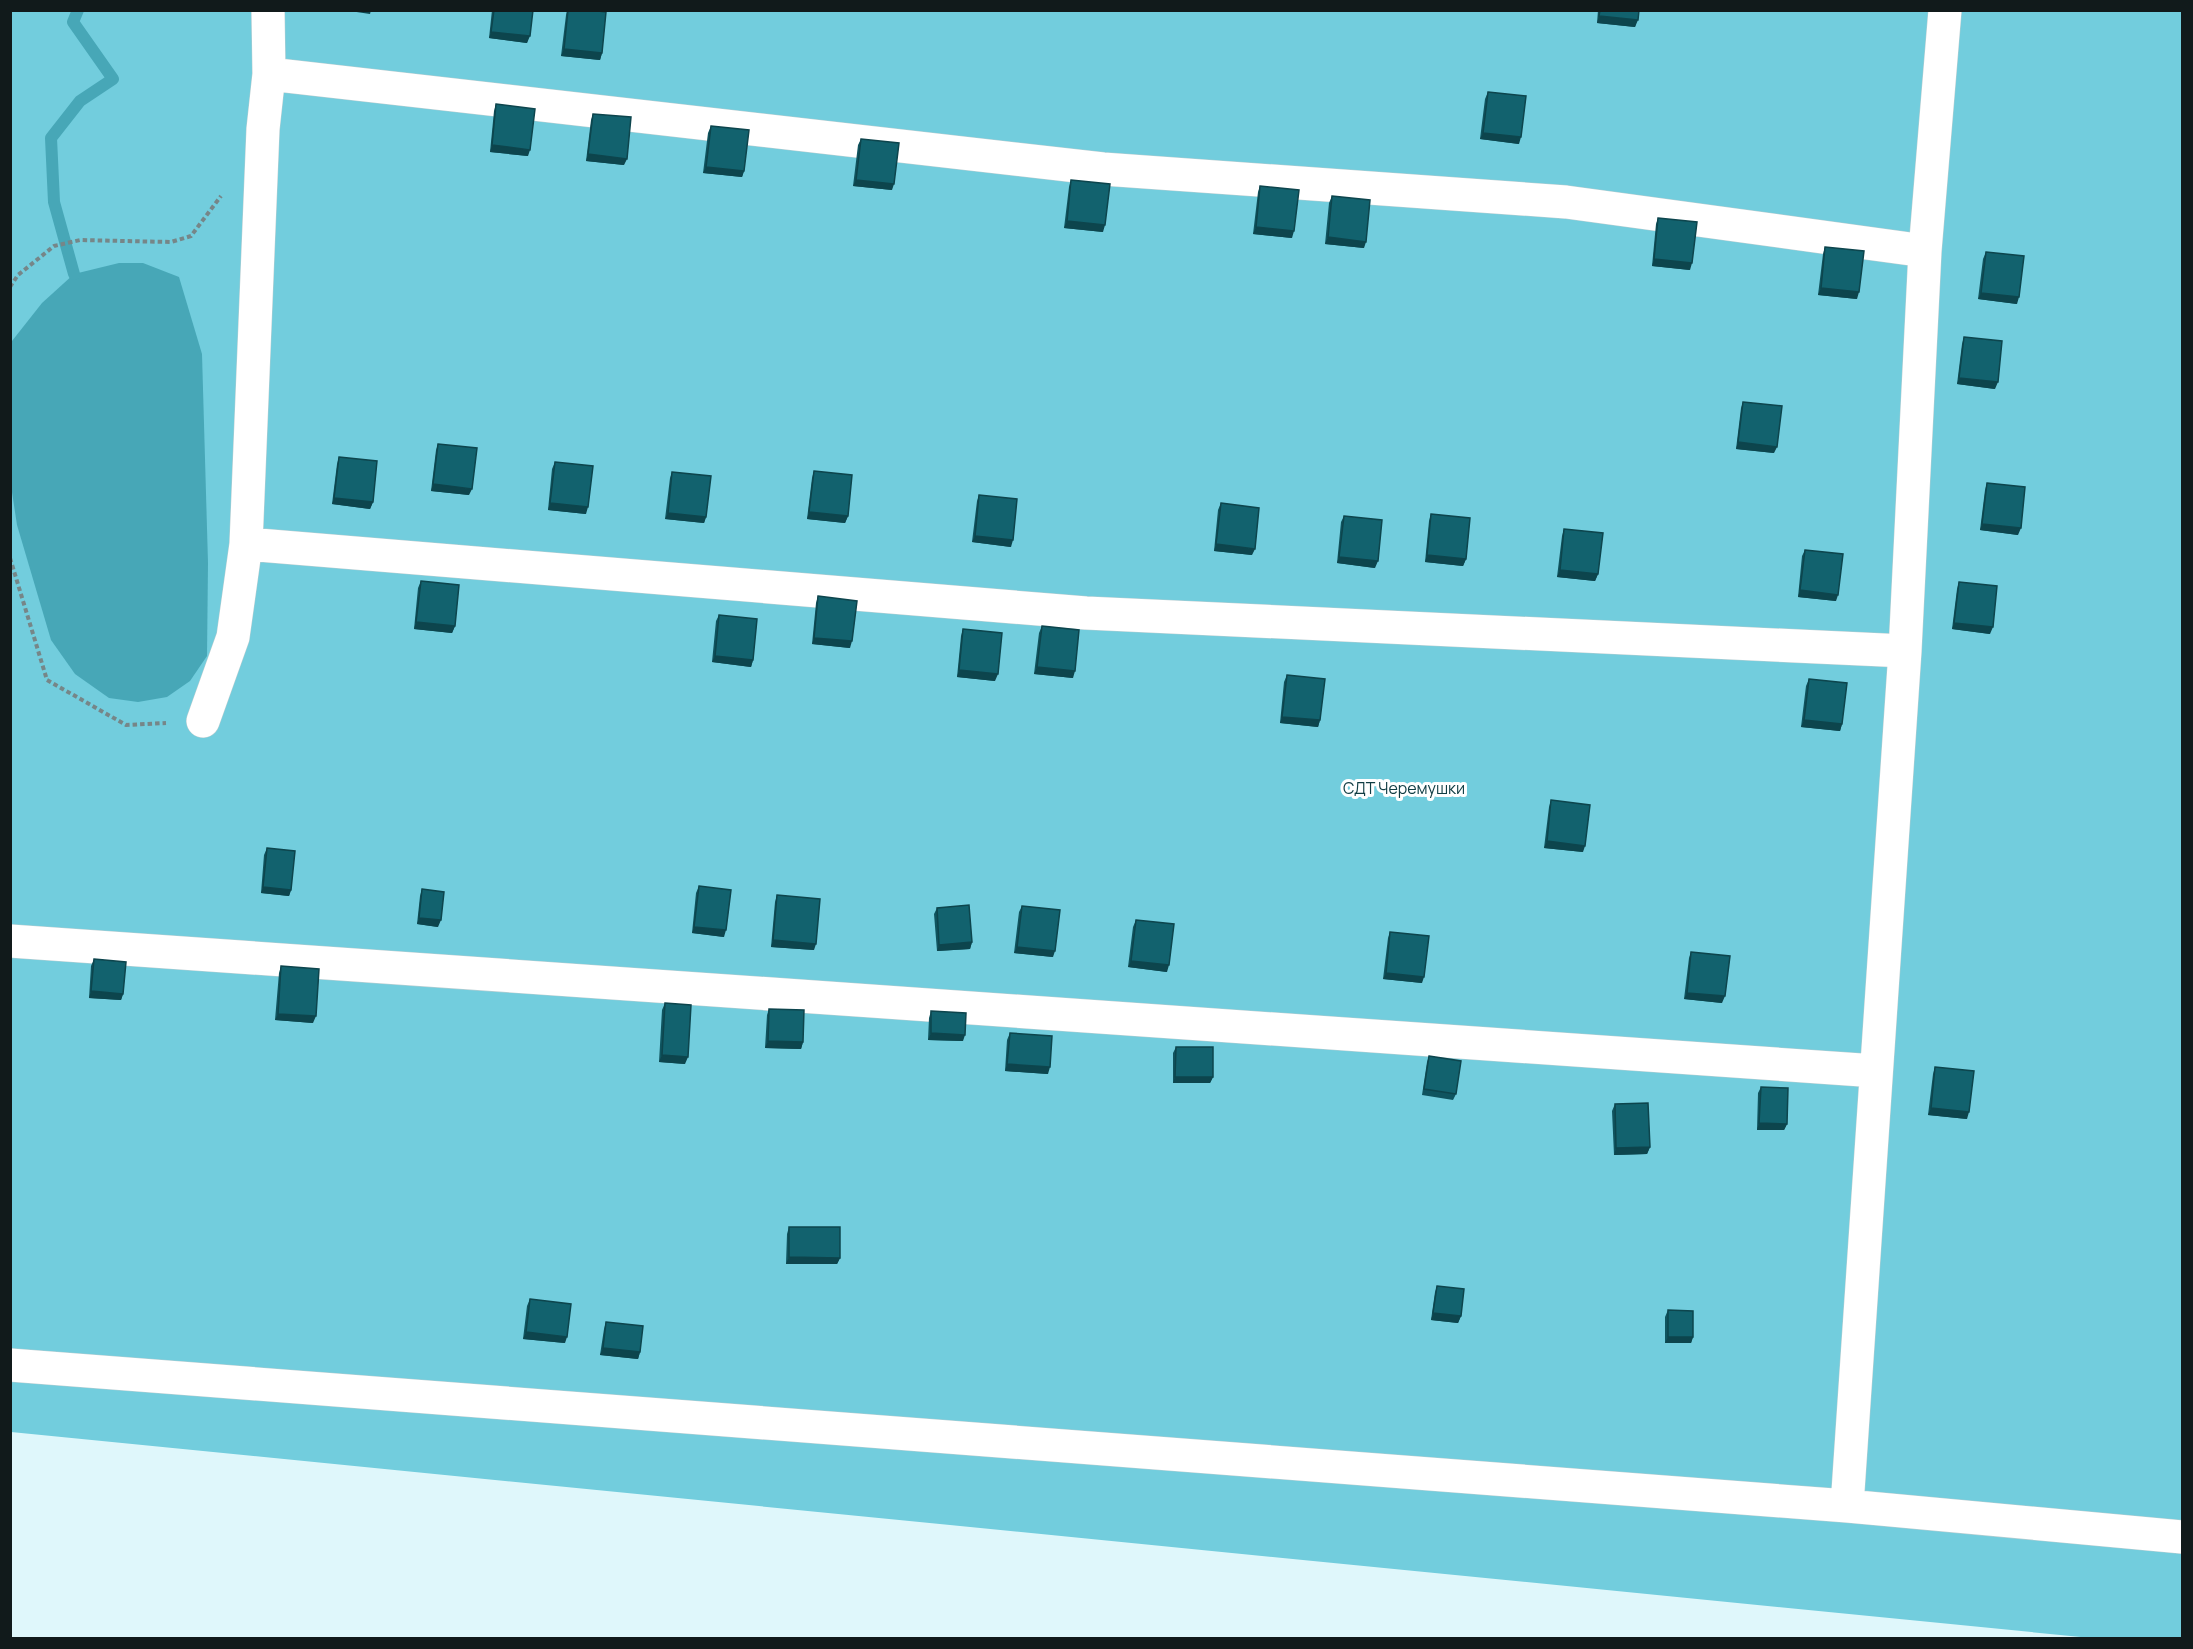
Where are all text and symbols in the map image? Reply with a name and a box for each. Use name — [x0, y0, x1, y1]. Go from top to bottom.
park label: СДТ Черемушки — [1343, 777, 1465, 799]

